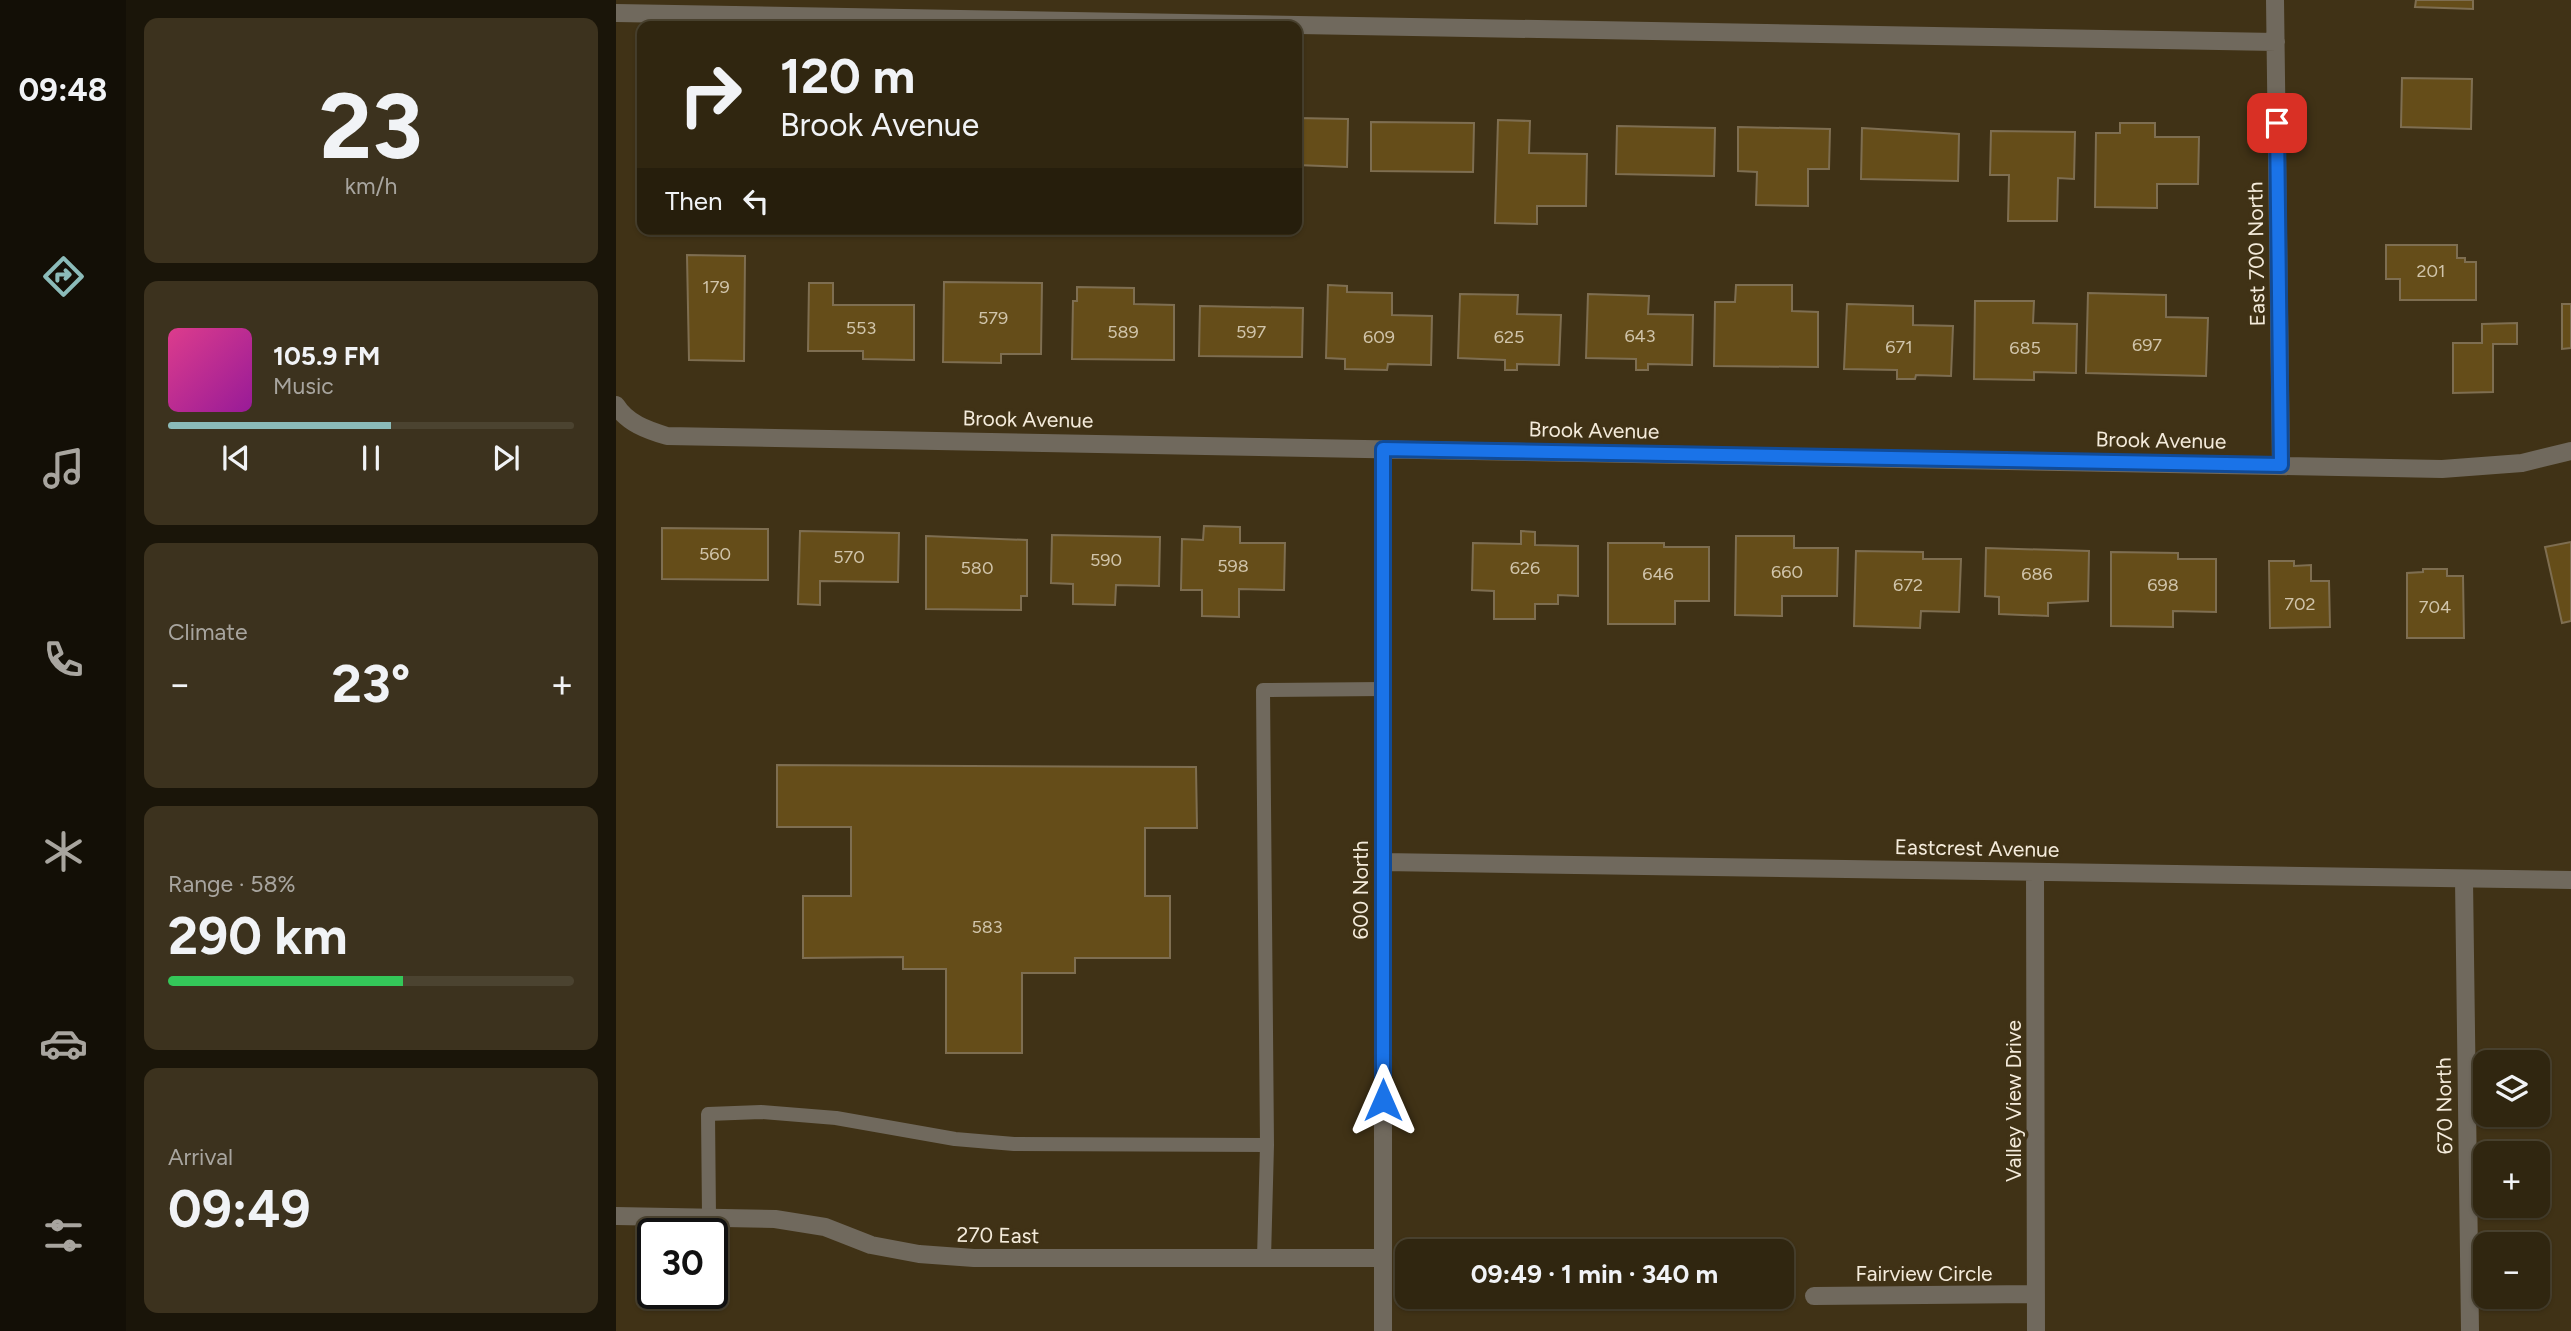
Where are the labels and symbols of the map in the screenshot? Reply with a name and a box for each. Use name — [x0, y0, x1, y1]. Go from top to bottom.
pin — [2247, 93, 2307, 153]
street label: East 700 North — [2242, 181, 2270, 327]
house number: 201 — [2416, 260, 2446, 282]
house number: 179 — [702, 276, 730, 298]
house number: 579 — [978, 307, 1008, 329]
house number: 553 — [846, 317, 876, 339]
house number: 589 — [1107, 321, 1139, 343]
house number: 597 — [1236, 321, 1266, 343]
house number: 643 — [1624, 325, 1656, 347]
house number: 609 — [1363, 326, 1395, 348]
house number: 625 — [1494, 326, 1524, 348]
house number: 697 — [2132, 334, 2162, 356]
house number: 671 — [1885, 336, 1913, 358]
house number: 685 — [2009, 337, 2041, 359]
street label: Brook Avenue — [962, 405, 1094, 433]
street label: Brook Avenue — [1528, 416, 1660, 444]
street label: Brook Avenue — [2095, 426, 2227, 454]
house number: 560 — [699, 543, 731, 565]
house number: 570 — [833, 546, 865, 568]
house number: 590 — [1090, 549, 1122, 571]
house number: 598 — [1217, 555, 1249, 577]
house number: 580 — [961, 557, 993, 579]
house number: 626 — [1510, 557, 1540, 579]
house number: 660 — [1771, 561, 1803, 583]
house number: 646 — [1642, 563, 1674, 585]
house number: 686 — [2021, 563, 2053, 585]
house number: 672 — [1893, 574, 1923, 596]
house number: 698 — [2147, 574, 2179, 596]
house number: 702 — [2284, 593, 2316, 615]
house number: 704 — [2419, 596, 2451, 618]
street label: Eastcrest Avenue — [1894, 834, 2060, 862]
street label: 600 North — [1348, 840, 1373, 940]
house number: 583 — [971, 916, 1003, 938]
street label: Valley View Drive — [2001, 1020, 2026, 1182]
street label: 670 North — [2431, 1057, 2457, 1155]
position arrow — [1346, 1063, 1420, 1137]
speed limit sign: 30 — [637, 1218, 728, 1309]
street label: 270 East — [957, 1222, 1040, 1248]
street label: Fairview Circle — [1855, 1261, 1993, 1286]

